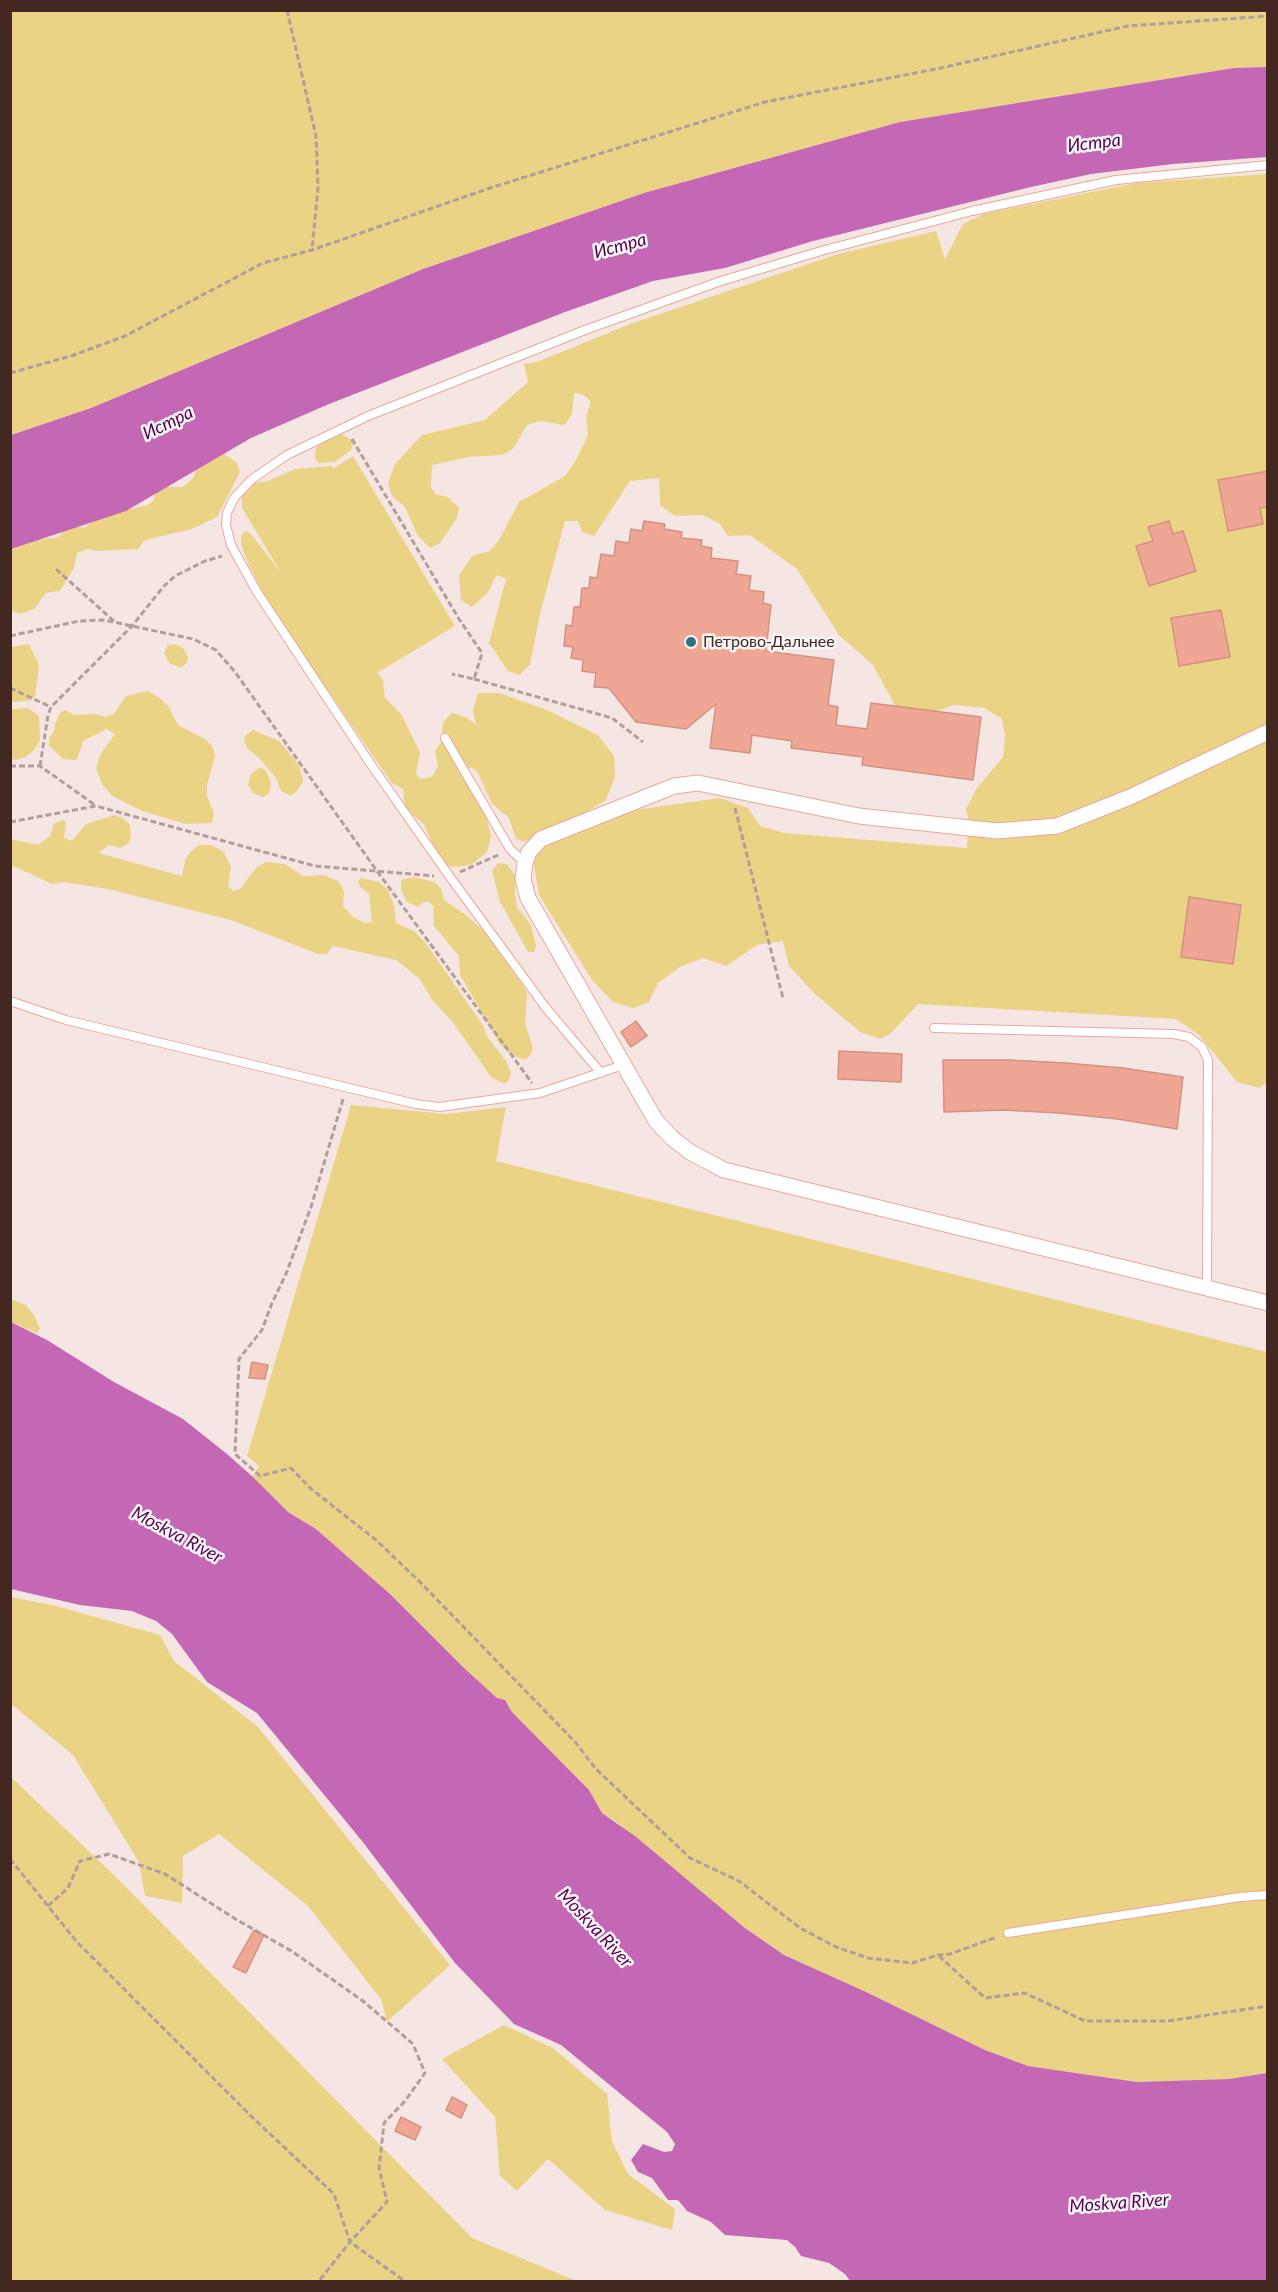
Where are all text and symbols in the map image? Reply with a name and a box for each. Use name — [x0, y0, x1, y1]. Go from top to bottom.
water label: Истра — [1066, 129, 1122, 157]
water label: Истра — [591, 229, 649, 263]
water label: Истра — [139, 402, 197, 444]
place label: Петрово-Дальнее — [703, 632, 835, 652]
marker: Петрово-Дальнее — [684, 635, 698, 649]
water label: Moskva River — [128, 1502, 226, 1568]
water label: Moskva River — [553, 1884, 637, 1972]
water label: Moskva River — [1068, 2189, 1170, 2217]

